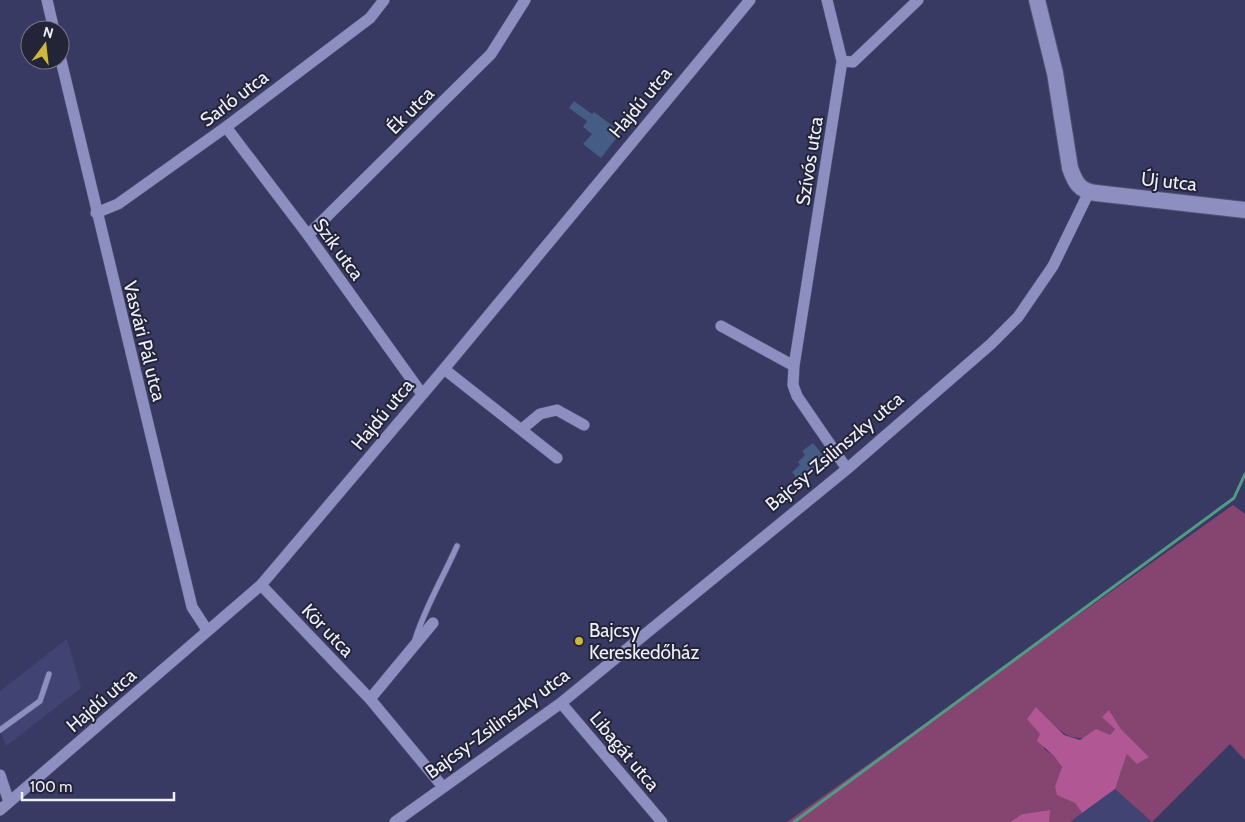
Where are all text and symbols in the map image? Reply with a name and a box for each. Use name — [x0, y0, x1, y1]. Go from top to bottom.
north arrow — [20, 20, 70, 70]
text: N — [41, 22, 55, 42]
street label: Hajdú utca — [604, 62, 677, 142]
street label: Sarló utca — [196, 65, 273, 131]
street label: Ék utca — [381, 81, 439, 139]
street label: Szívós utca — [791, 115, 828, 207]
street label: Új utca — [1140, 166, 1198, 196]
street label: Szik utca — [309, 214, 369, 285]
street label: Vasvári Pál utca — [118, 279, 171, 404]
street label: Hajdú utca — [346, 374, 419, 454]
street label: Bajcsy-Zsilinszky utca — [761, 387, 908, 516]
street label: Kör utca — [297, 599, 358, 662]
place label: Bajcsy Kereskedőház — [589, 619, 699, 664]
marker: Bajcsy Kereskedőház — [573, 635, 585, 647]
street label: Bajcsy-Zsilinszky utca — [421, 663, 574, 783]
street label: Hajdú utca — [62, 664, 141, 737]
street label: Libagát utca — [585, 707, 664, 796]
scale bar — [22, 770, 175, 802]
text: 100 m — [30, 778, 72, 796]

